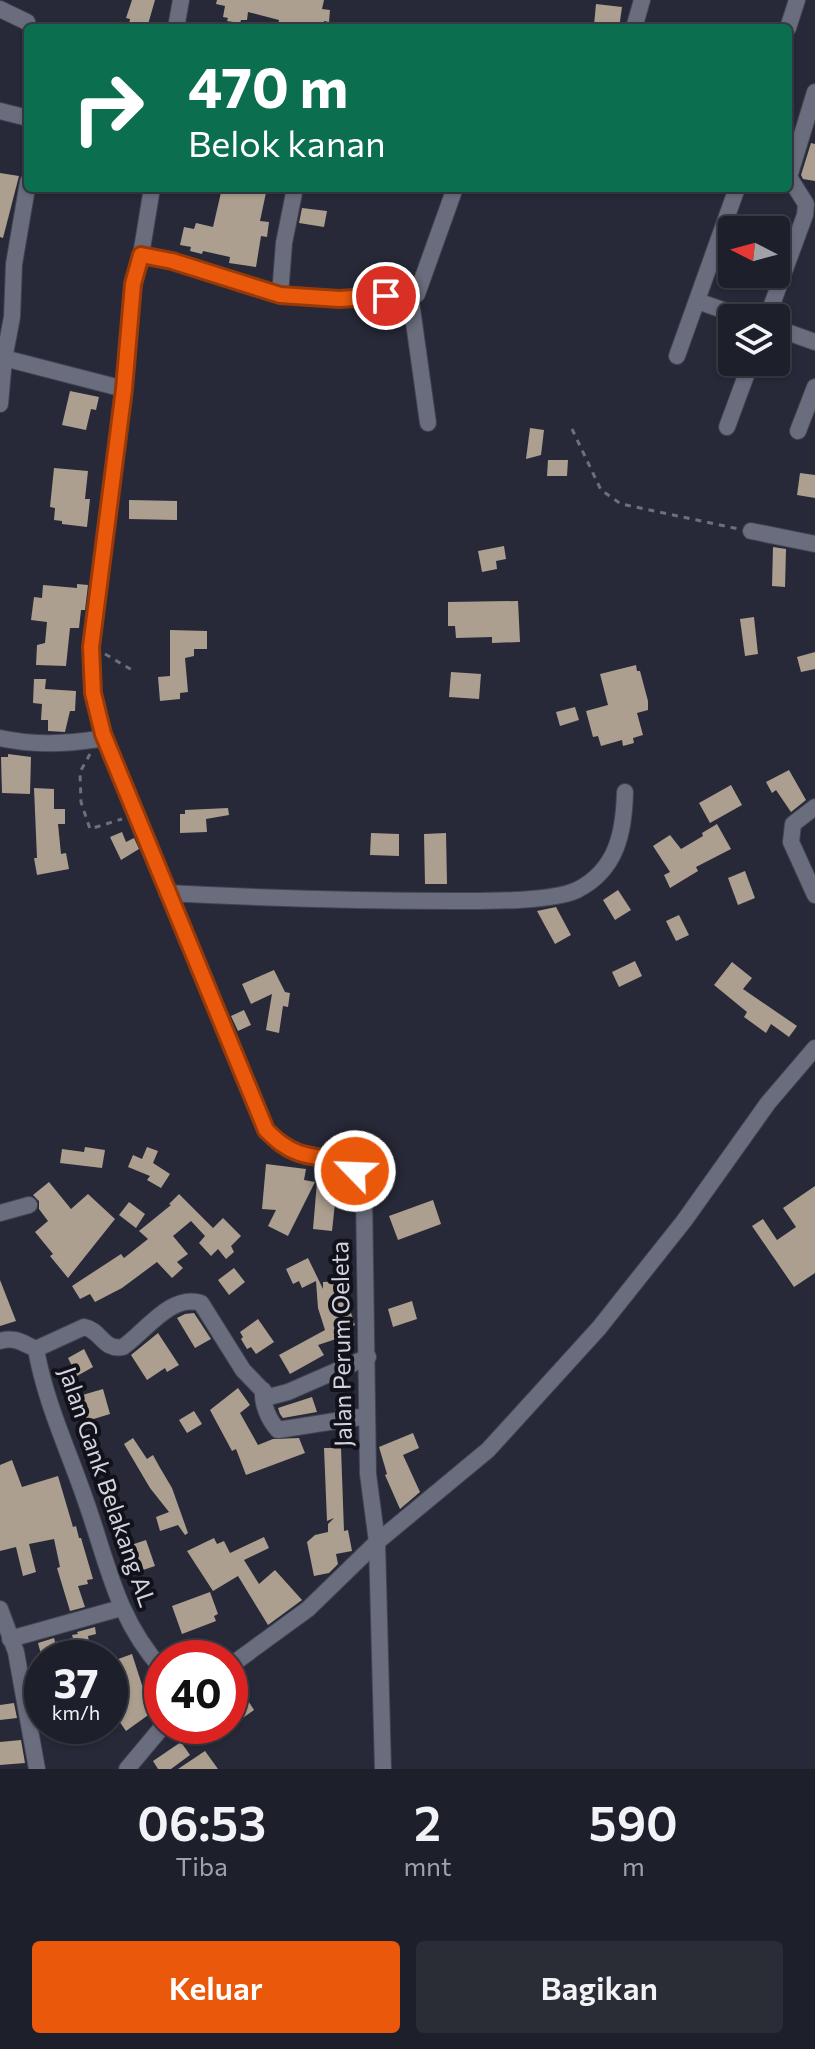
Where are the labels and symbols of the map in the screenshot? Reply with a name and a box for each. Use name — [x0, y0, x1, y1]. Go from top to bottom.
north arrow — [718, 216, 790, 288]
pin — [352, 262, 420, 330]
position arrow — [313, 1129, 397, 1213]
street label: Jalan Perum Oeleta — [324, 1241, 357, 1447]
street label: Jalan Gank Belakang AL — [54, 1363, 163, 1610]
speed limit sign: 40 — [144, 1640, 248, 1744]

